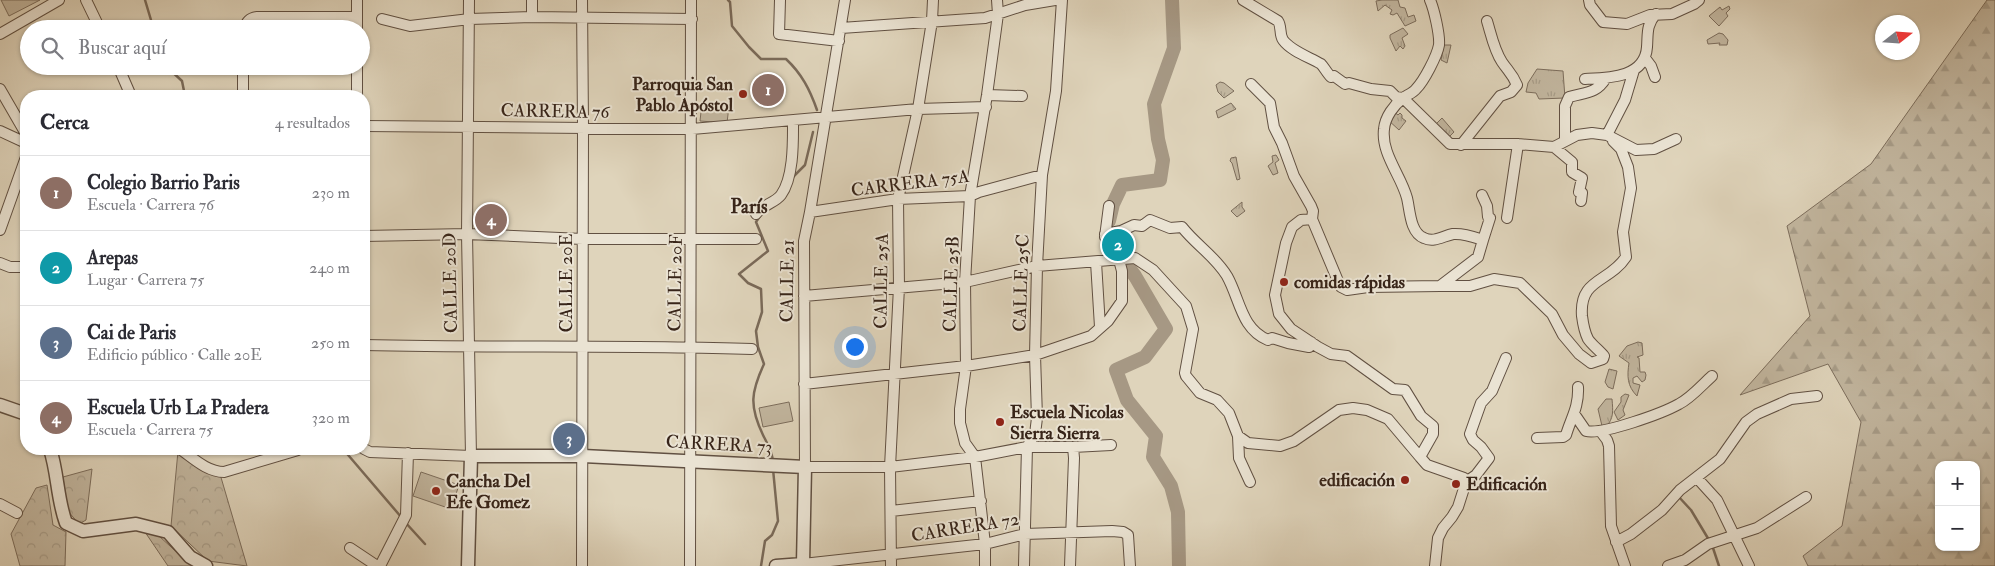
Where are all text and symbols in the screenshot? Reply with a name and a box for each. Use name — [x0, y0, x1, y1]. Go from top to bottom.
north arrow — [1875, 15, 1920, 60]
search box — [20, 20, 370, 75]
icon: search — [38, 34, 66, 62]
text: Buscar aquí — [78, 36, 166, 60]
pin: 1 — [752, 71, 784, 109]
place label: Parroquia San Pablo Apóstol — [632, 73, 734, 117]
marker: Parroquia San Pablo Apóstol — [737, 88, 749, 100]
street label: CARRERA 76 — [500, 99, 611, 124]
text: Cerca — [40, 109, 89, 136]
text: 4 resultados — [275, 113, 350, 133]
street label: CARRERA 75A — [850, 165, 971, 202]
text: Colegio Barrio Paris — [87, 171, 240, 195]
text: 1 — [53, 183, 59, 203]
text: 230 m — [312, 183, 350, 203]
text: Escuela · Carrera 76 — [87, 195, 214, 215]
district label: París — [730, 195, 768, 219]
pin: 4 — [475, 201, 507, 239]
pin: 2 — [1102, 226, 1134, 264]
street label: CALLE 25A — [869, 232, 894, 329]
street label: CALLE 20D — [438, 233, 463, 333]
street label: CALLE 20E — [555, 234, 578, 332]
street label: CALLE 20F — [663, 234, 688, 332]
street label: CALLE 25C — [1008, 234, 1035, 332]
street label: CALLE 25B — [938, 236, 965, 333]
street label: CALLE 21 — [775, 239, 800, 323]
text: Arepas — [87, 246, 138, 270]
text: 2 — [52, 258, 60, 278]
text: 240 m — [309, 258, 350, 278]
text: Lugar · Carrera 75 — [87, 270, 204, 290]
place label: comidas rápidas — [1294, 271, 1405, 294]
marker: comidas rápidas — [1278, 276, 1290, 288]
text: Cai de Paris — [87, 321, 176, 345]
text: 3 — [53, 333, 59, 353]
text: 250 m — [311, 333, 350, 353]
your location — [842, 334, 868, 360]
text: Edificio público · Calle 20E — [87, 345, 262, 365]
text: Escuela Urb La Pradera — [87, 396, 269, 420]
place label: Escuela Nicolas Sierra Sierra — [1010, 401, 1124, 445]
text: 4 — [52, 408, 60, 428]
text: 320 m — [312, 408, 350, 428]
marker: Escuela Nicolas Sierra Sierra — [994, 416, 1006, 428]
text: Escuela · Carrera 75 — [87, 420, 213, 440]
pin: 3 — [553, 420, 585, 458]
street label: CARRERA 73 — [665, 430, 773, 459]
map controls — [1935, 461, 1980, 551]
button: + — [1935, 461, 1980, 506]
place label: edificación — [1319, 469, 1396, 492]
place label: Cancha Del Efe Gomez — [446, 470, 531, 514]
place label: Edificación — [1466, 473, 1548, 496]
marker: edificación — [1399, 474, 1411, 486]
marker: Edificación — [1450, 478, 1462, 490]
marker: Cancha Del Efe Gomez — [430, 485, 442, 497]
button: − — [1935, 506, 1980, 551]
street label: CARRERA 72 — [910, 508, 1021, 547]

